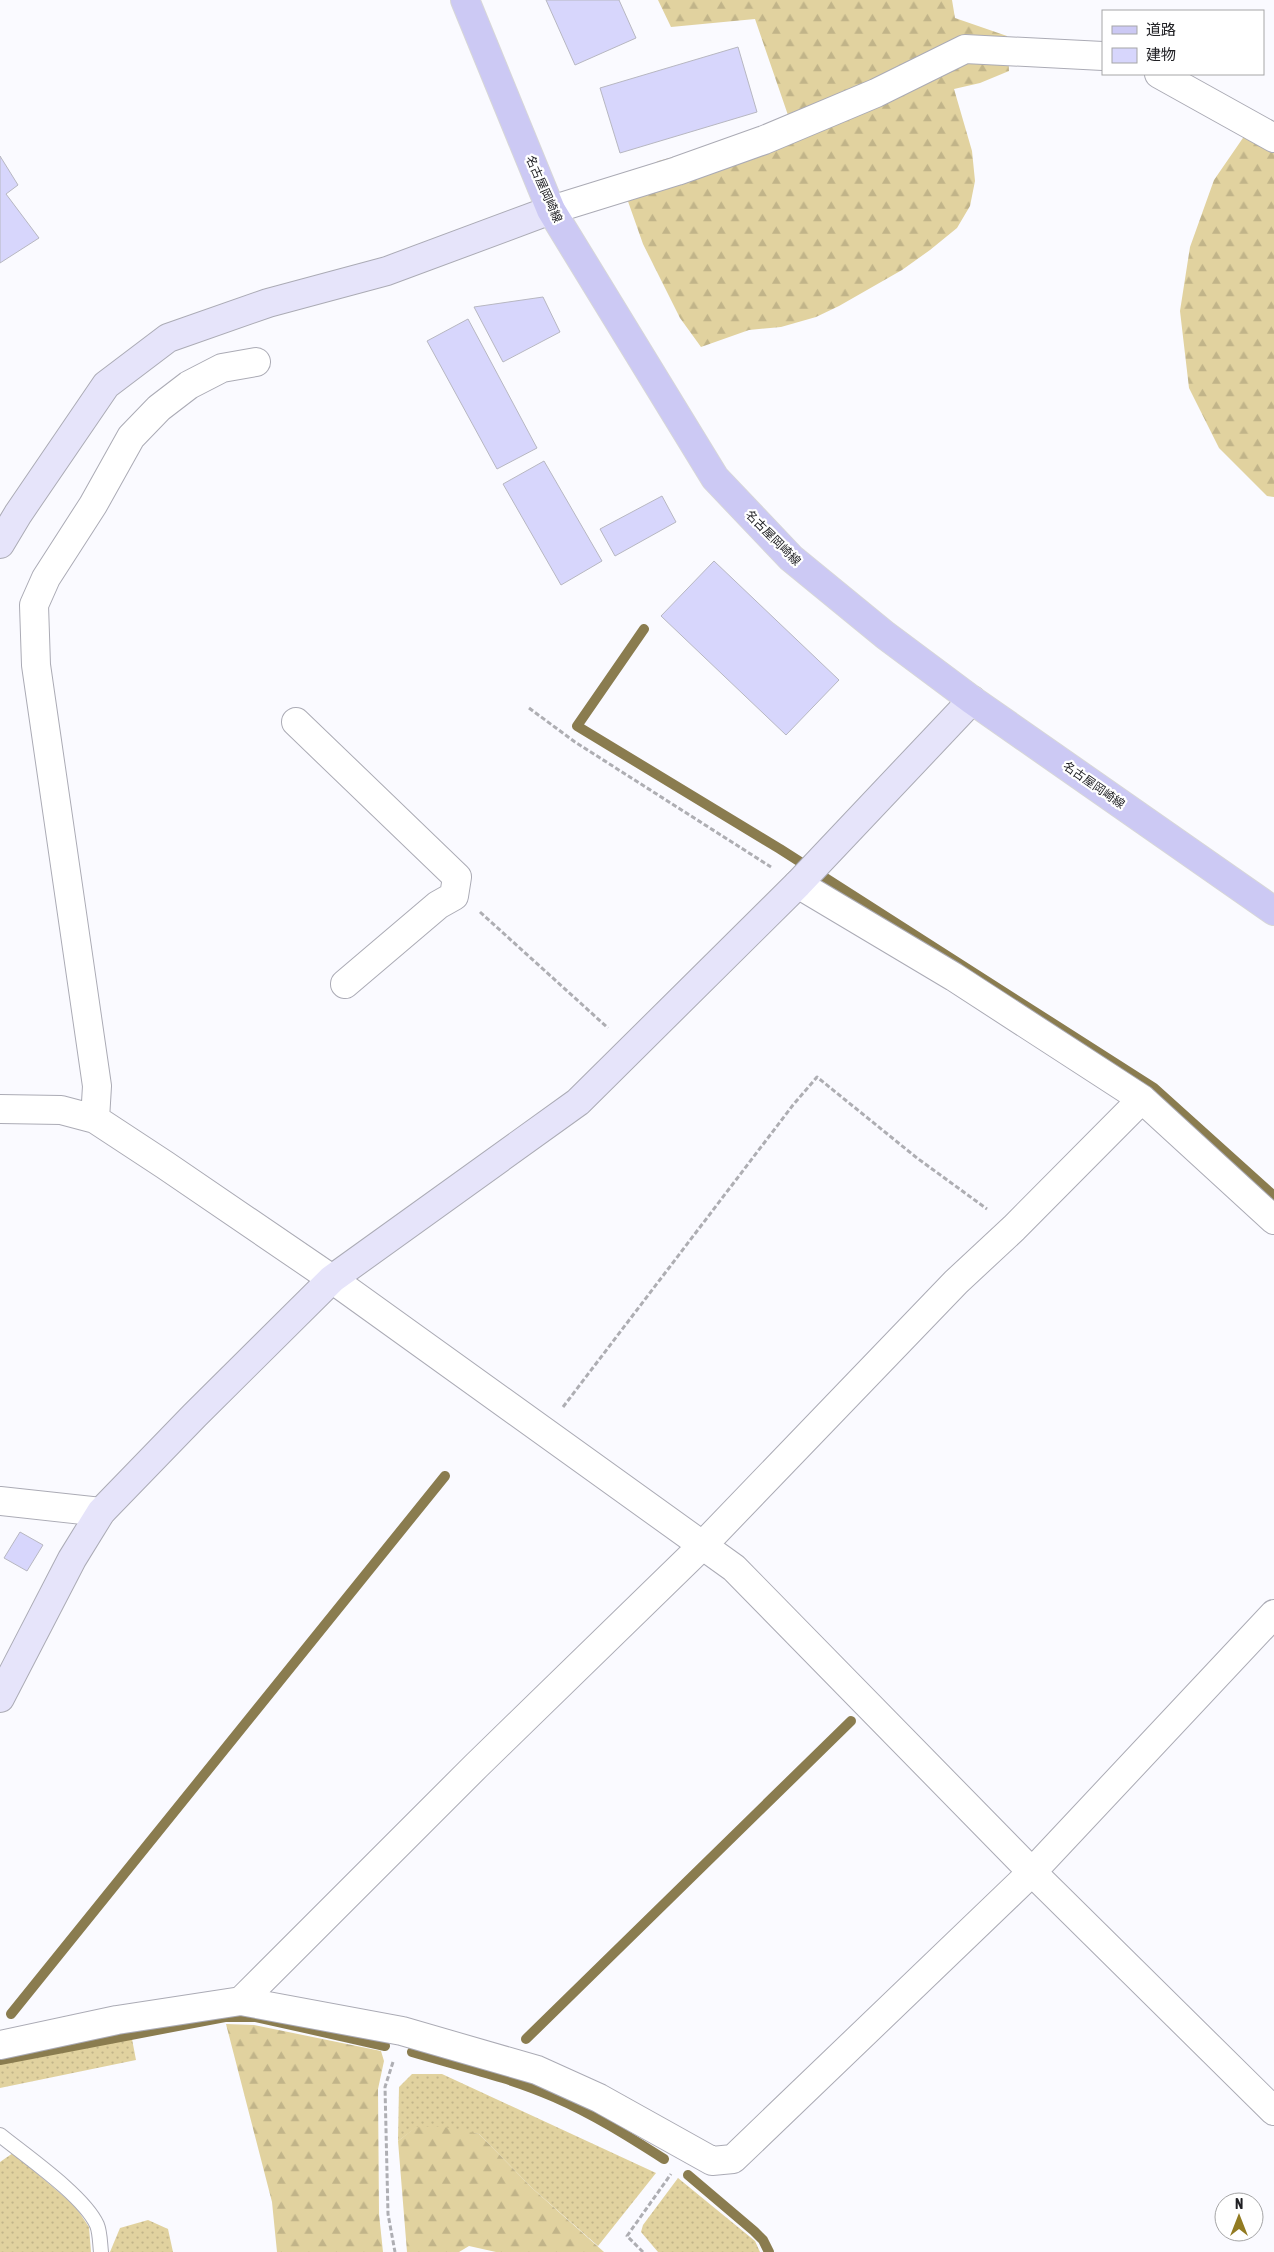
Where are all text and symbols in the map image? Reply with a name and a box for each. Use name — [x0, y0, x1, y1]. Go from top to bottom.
legend — [1102, 10, 1264, 75]
text: 道路 — [1146, 21, 1176, 38]
text: 建物 — [1146, 46, 1176, 63]
street label: 名古屋岡崎線 — [523, 153, 565, 225]
street label: 名古屋岡崎線 — [743, 508, 803, 568]
street label: 名古屋岡崎線 — [1060, 759, 1128, 811]
north arrow — [1214, 2192, 1264, 2242]
text: N — [1235, 2196, 1243, 2212]

